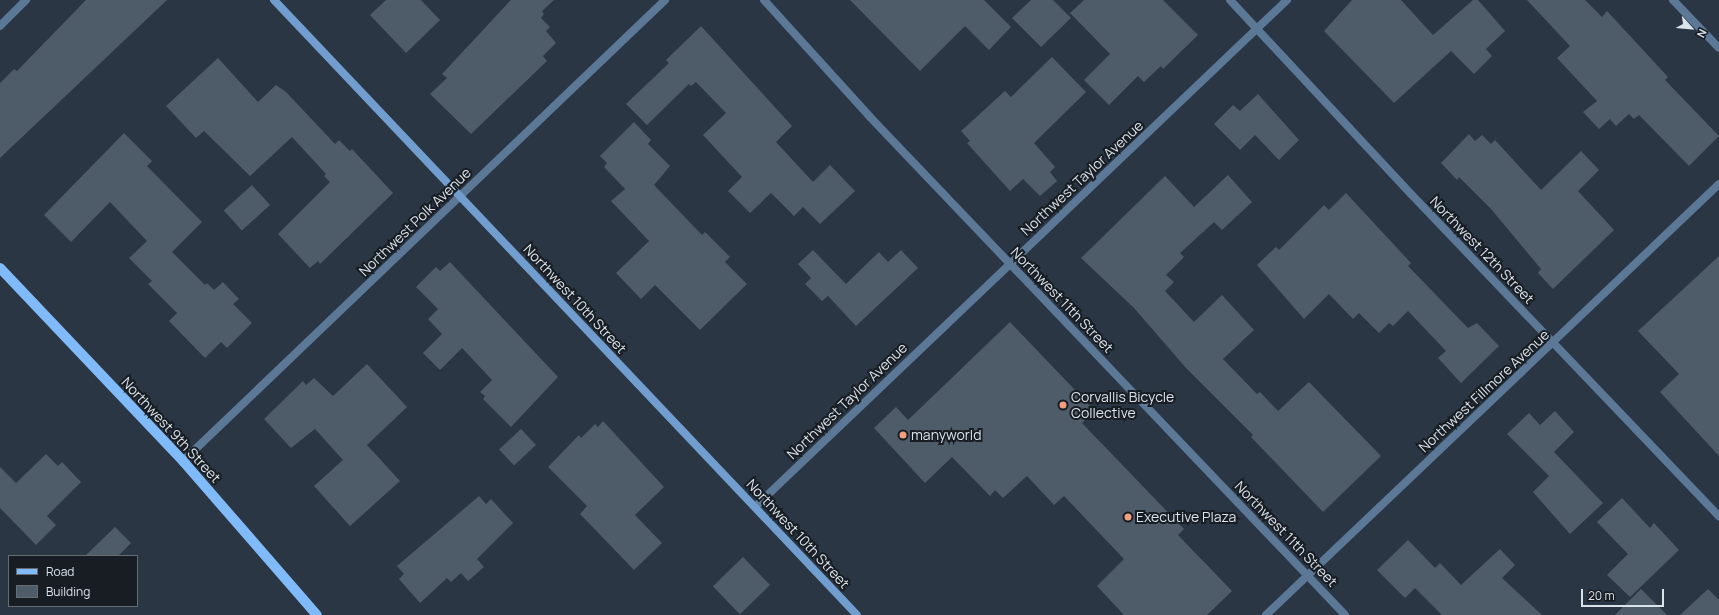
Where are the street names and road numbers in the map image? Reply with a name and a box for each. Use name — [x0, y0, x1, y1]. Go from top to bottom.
street label: Northwest Taylor Avenue — [1018, 117, 1146, 239]
street label: Northwest Polk Avenue — [356, 164, 474, 280]
street label: Northwest 12th Street — [1426, 193, 1538, 307]
street label: Northwest 10th Street — [520, 241, 630, 357]
street label: Northwest 11th Street — [1007, 244, 1117, 356]
street label: Northwest Fillmore Avenue — [1415, 326, 1553, 456]
street label: Northwest Taylor Avenue — [783, 339, 911, 463]
street label: Northwest 9th Street — [118, 374, 224, 486]
street label: Northwest 10th Street — [743, 476, 853, 592]
street label: Northwest 11th Street — [1231, 478, 1341, 590]

